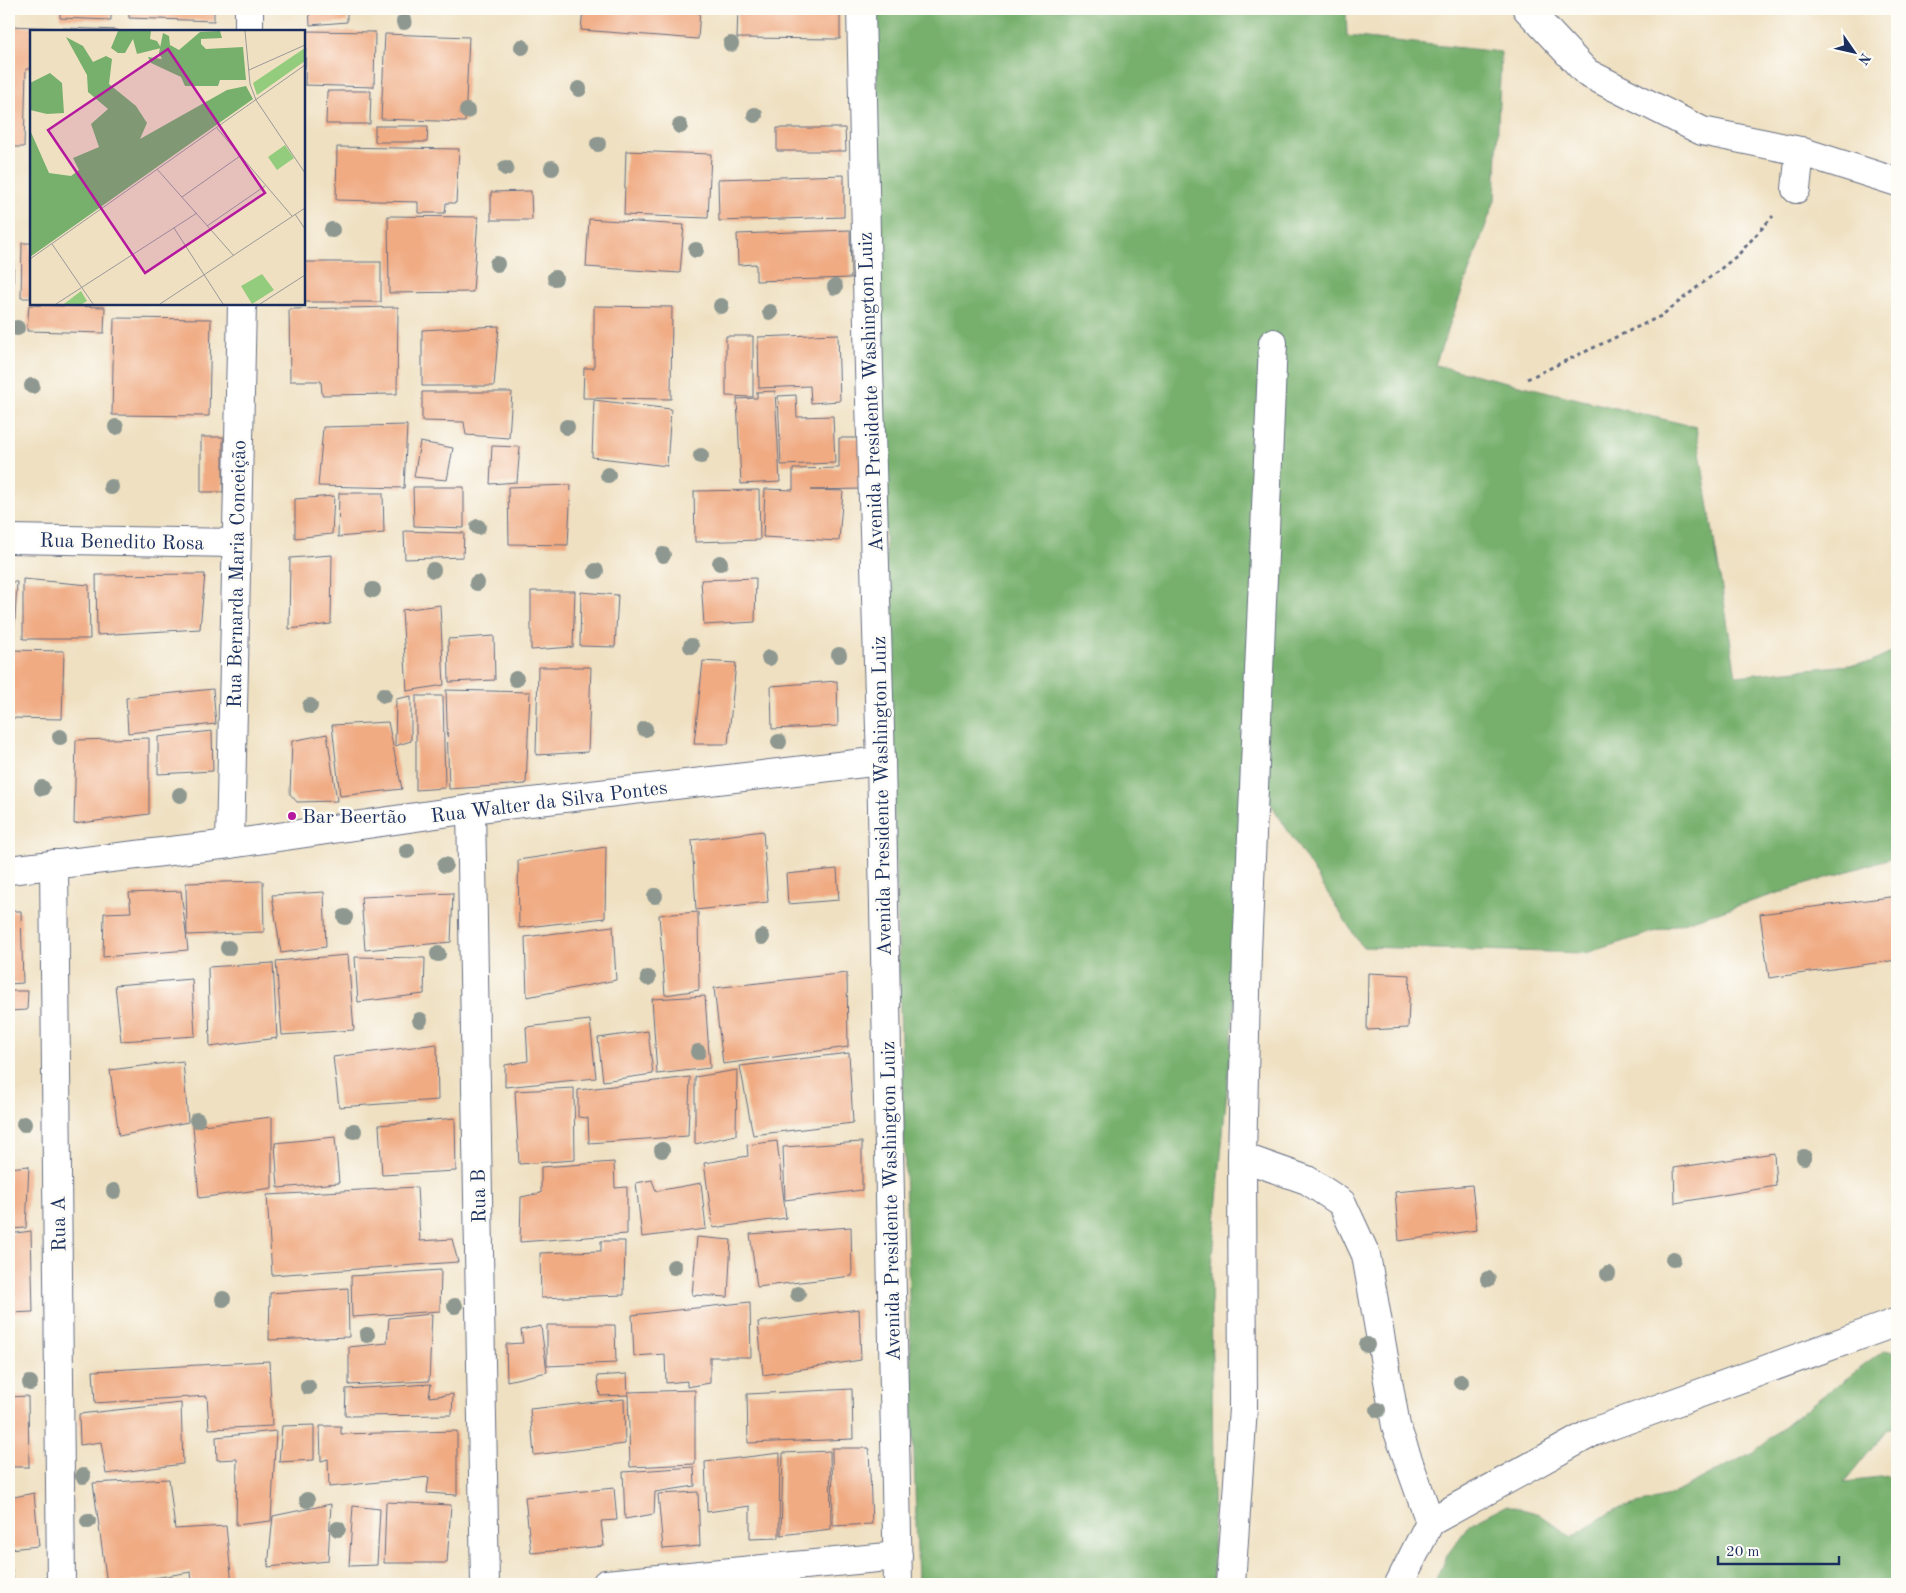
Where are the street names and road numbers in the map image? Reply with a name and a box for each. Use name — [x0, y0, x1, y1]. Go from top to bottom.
street label: Avenida Presidente Washington Luiz — [856, 232, 888, 552]
street label: Rua Bernarda Maria Conceição — [226, 440, 250, 708]
street label: Rua Benedito Rosa — [39, 532, 205, 554]
street label: Avenida Presidente Washington Luiz — [870, 636, 896, 956]
street label: Rua Walter da Silva Pontes — [430, 779, 669, 827]
street label: Avenida Presidente Washington Luiz — [879, 1041, 905, 1361]
street label: Rua B — [470, 1169, 490, 1223]
street label: Rua A — [50, 1196, 70, 1252]

